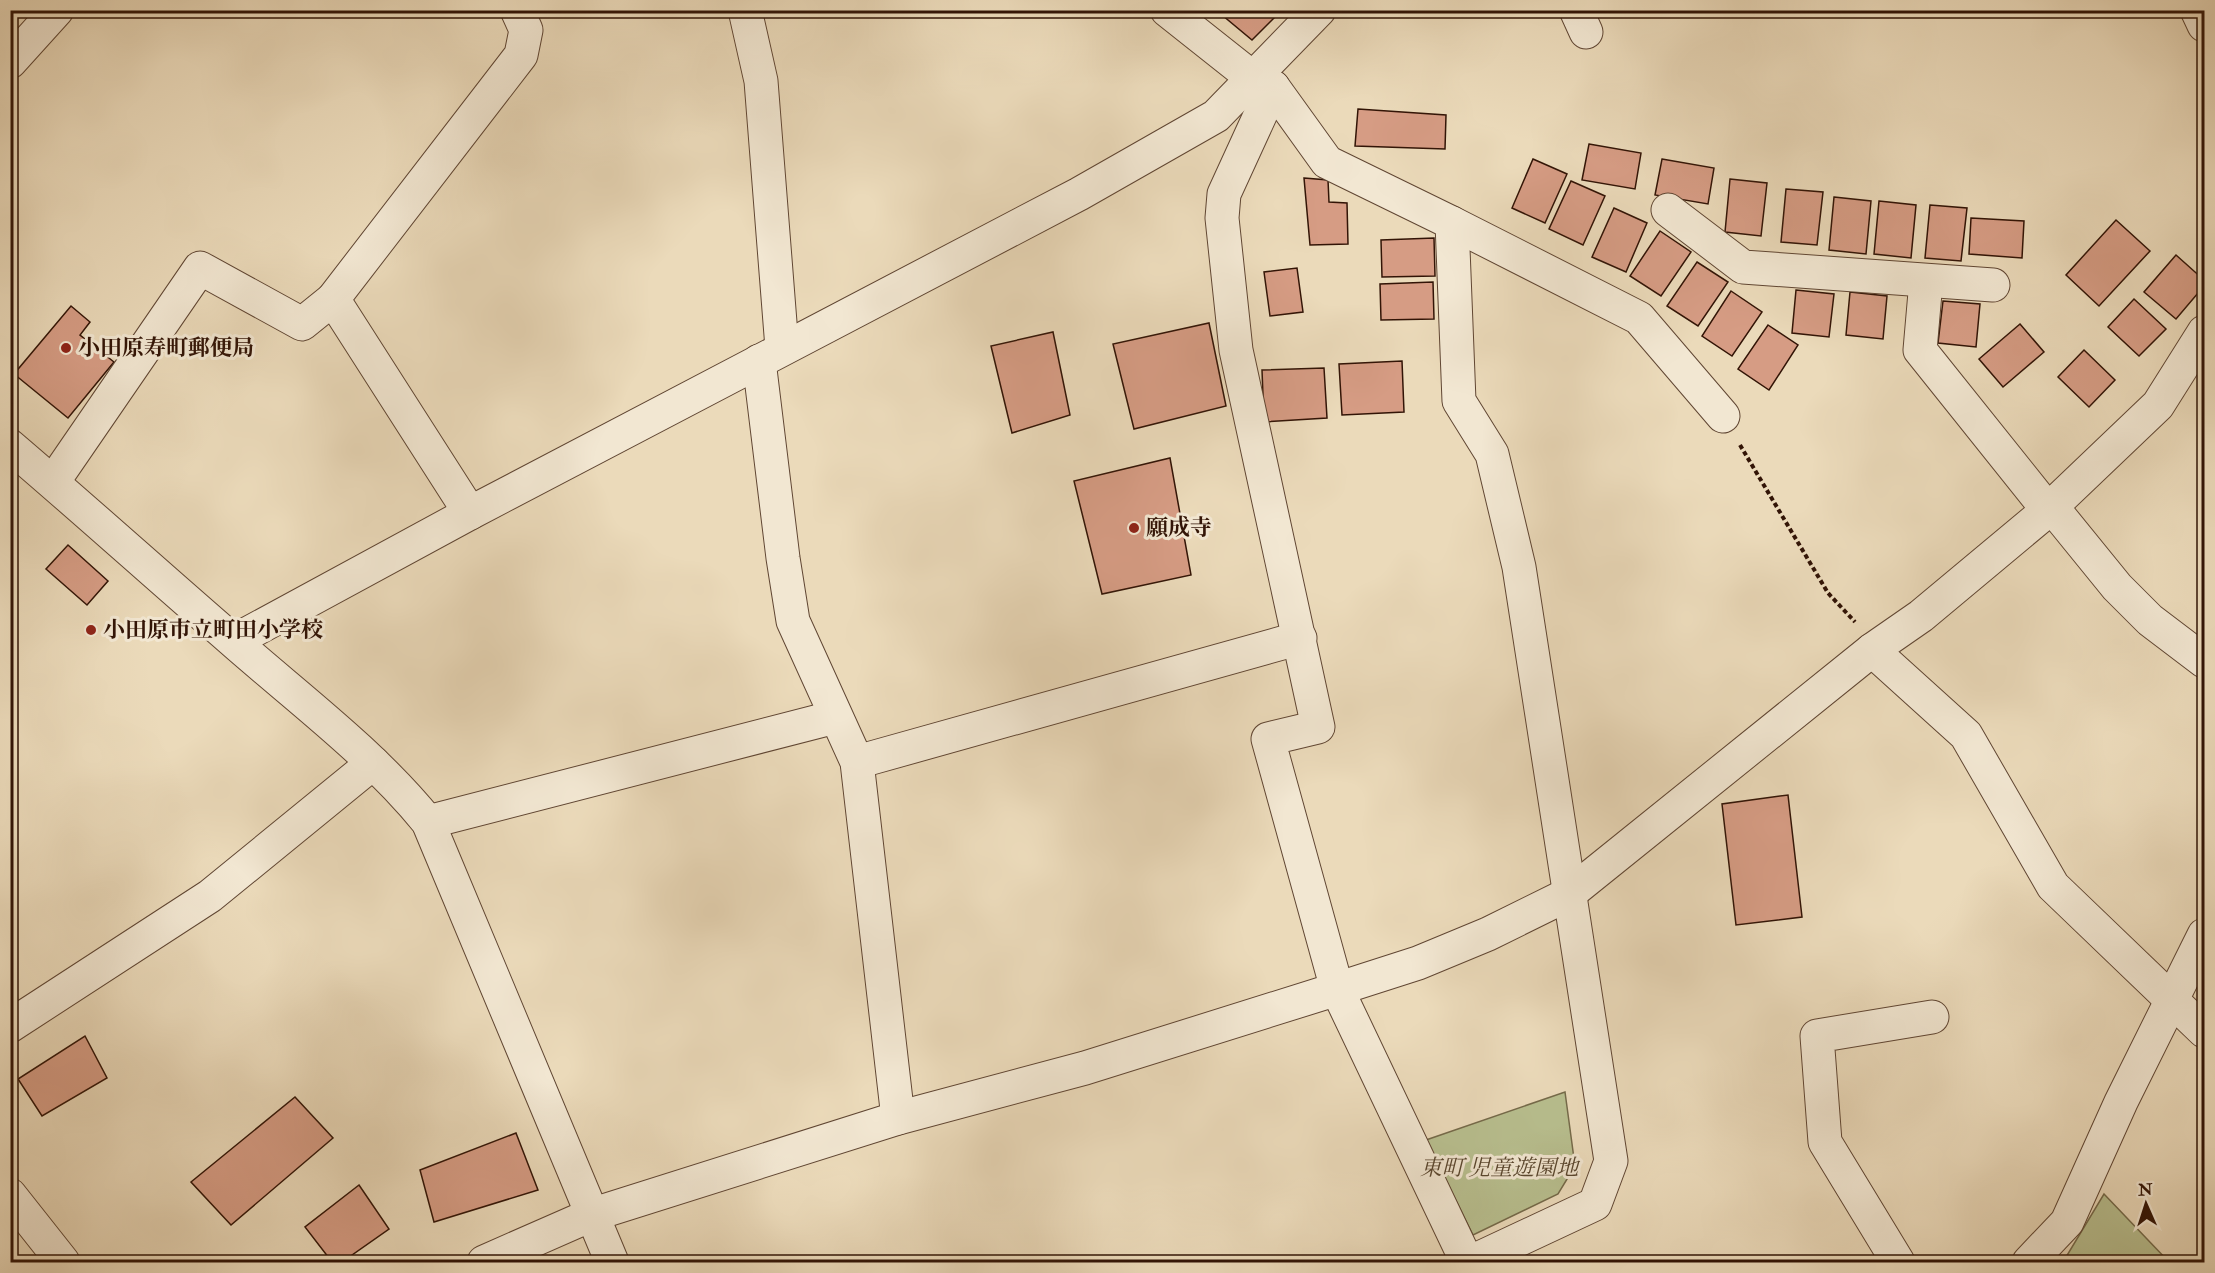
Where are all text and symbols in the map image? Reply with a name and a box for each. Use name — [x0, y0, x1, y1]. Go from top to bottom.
place label: 小田原寿町郵便局 — [78, 334, 254, 362]
marker: 小田原寿町郵便局 — [59, 341, 73, 355]
place label: 願成寺 — [1146, 514, 1212, 542]
marker: 願成寺 — [1127, 521, 1141, 535]
place label: 小田原市立町田小学校 — [103, 616, 323, 644]
marker: 小田原市立町田小学校 — [84, 623, 98, 637]
park label: 東町 児童遊園地 — [1420, 1154, 1580, 1182]
north arrow — [2116, 1174, 2176, 1234]
text: N — [2137, 1180, 2154, 1200]

